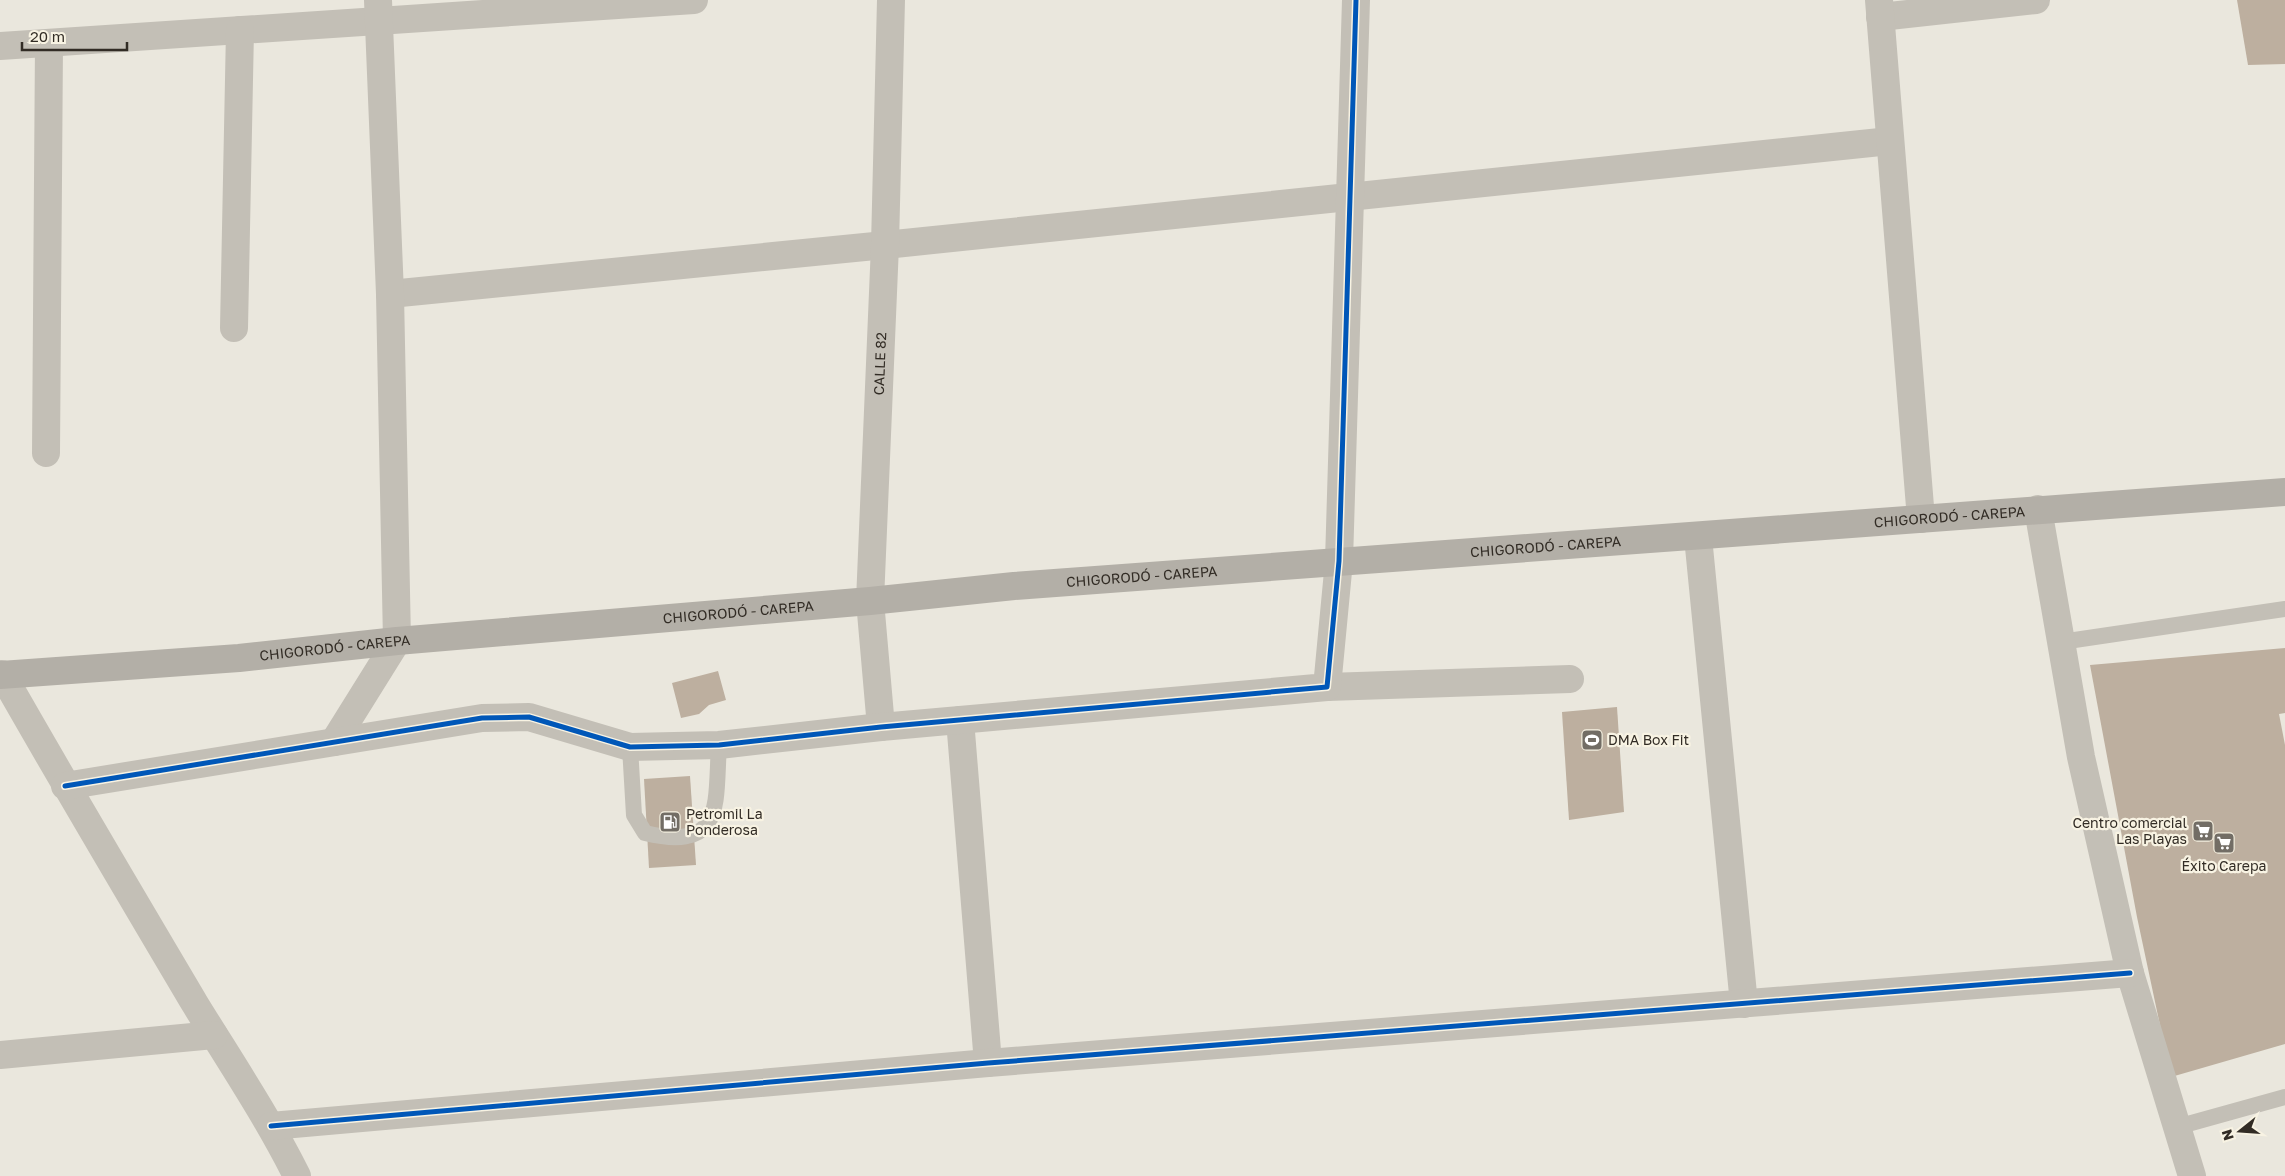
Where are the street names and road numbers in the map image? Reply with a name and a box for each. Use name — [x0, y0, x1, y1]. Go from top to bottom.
street label: CALLE 82 — [870, 332, 889, 396]
street label: CHIGORODÓ - CAREPA — [1873, 502, 2026, 530]
street label: CHIGORODÓ - CAREPA — [1469, 532, 1622, 560]
street label: CHIGORODÓ - CAREPA — [1065, 562, 1218, 590]
street label: CHIGORODÓ - CAREPA — [662, 597, 815, 626]
street label: CHIGORODÓ - CAREPA — [259, 631, 411, 664]

